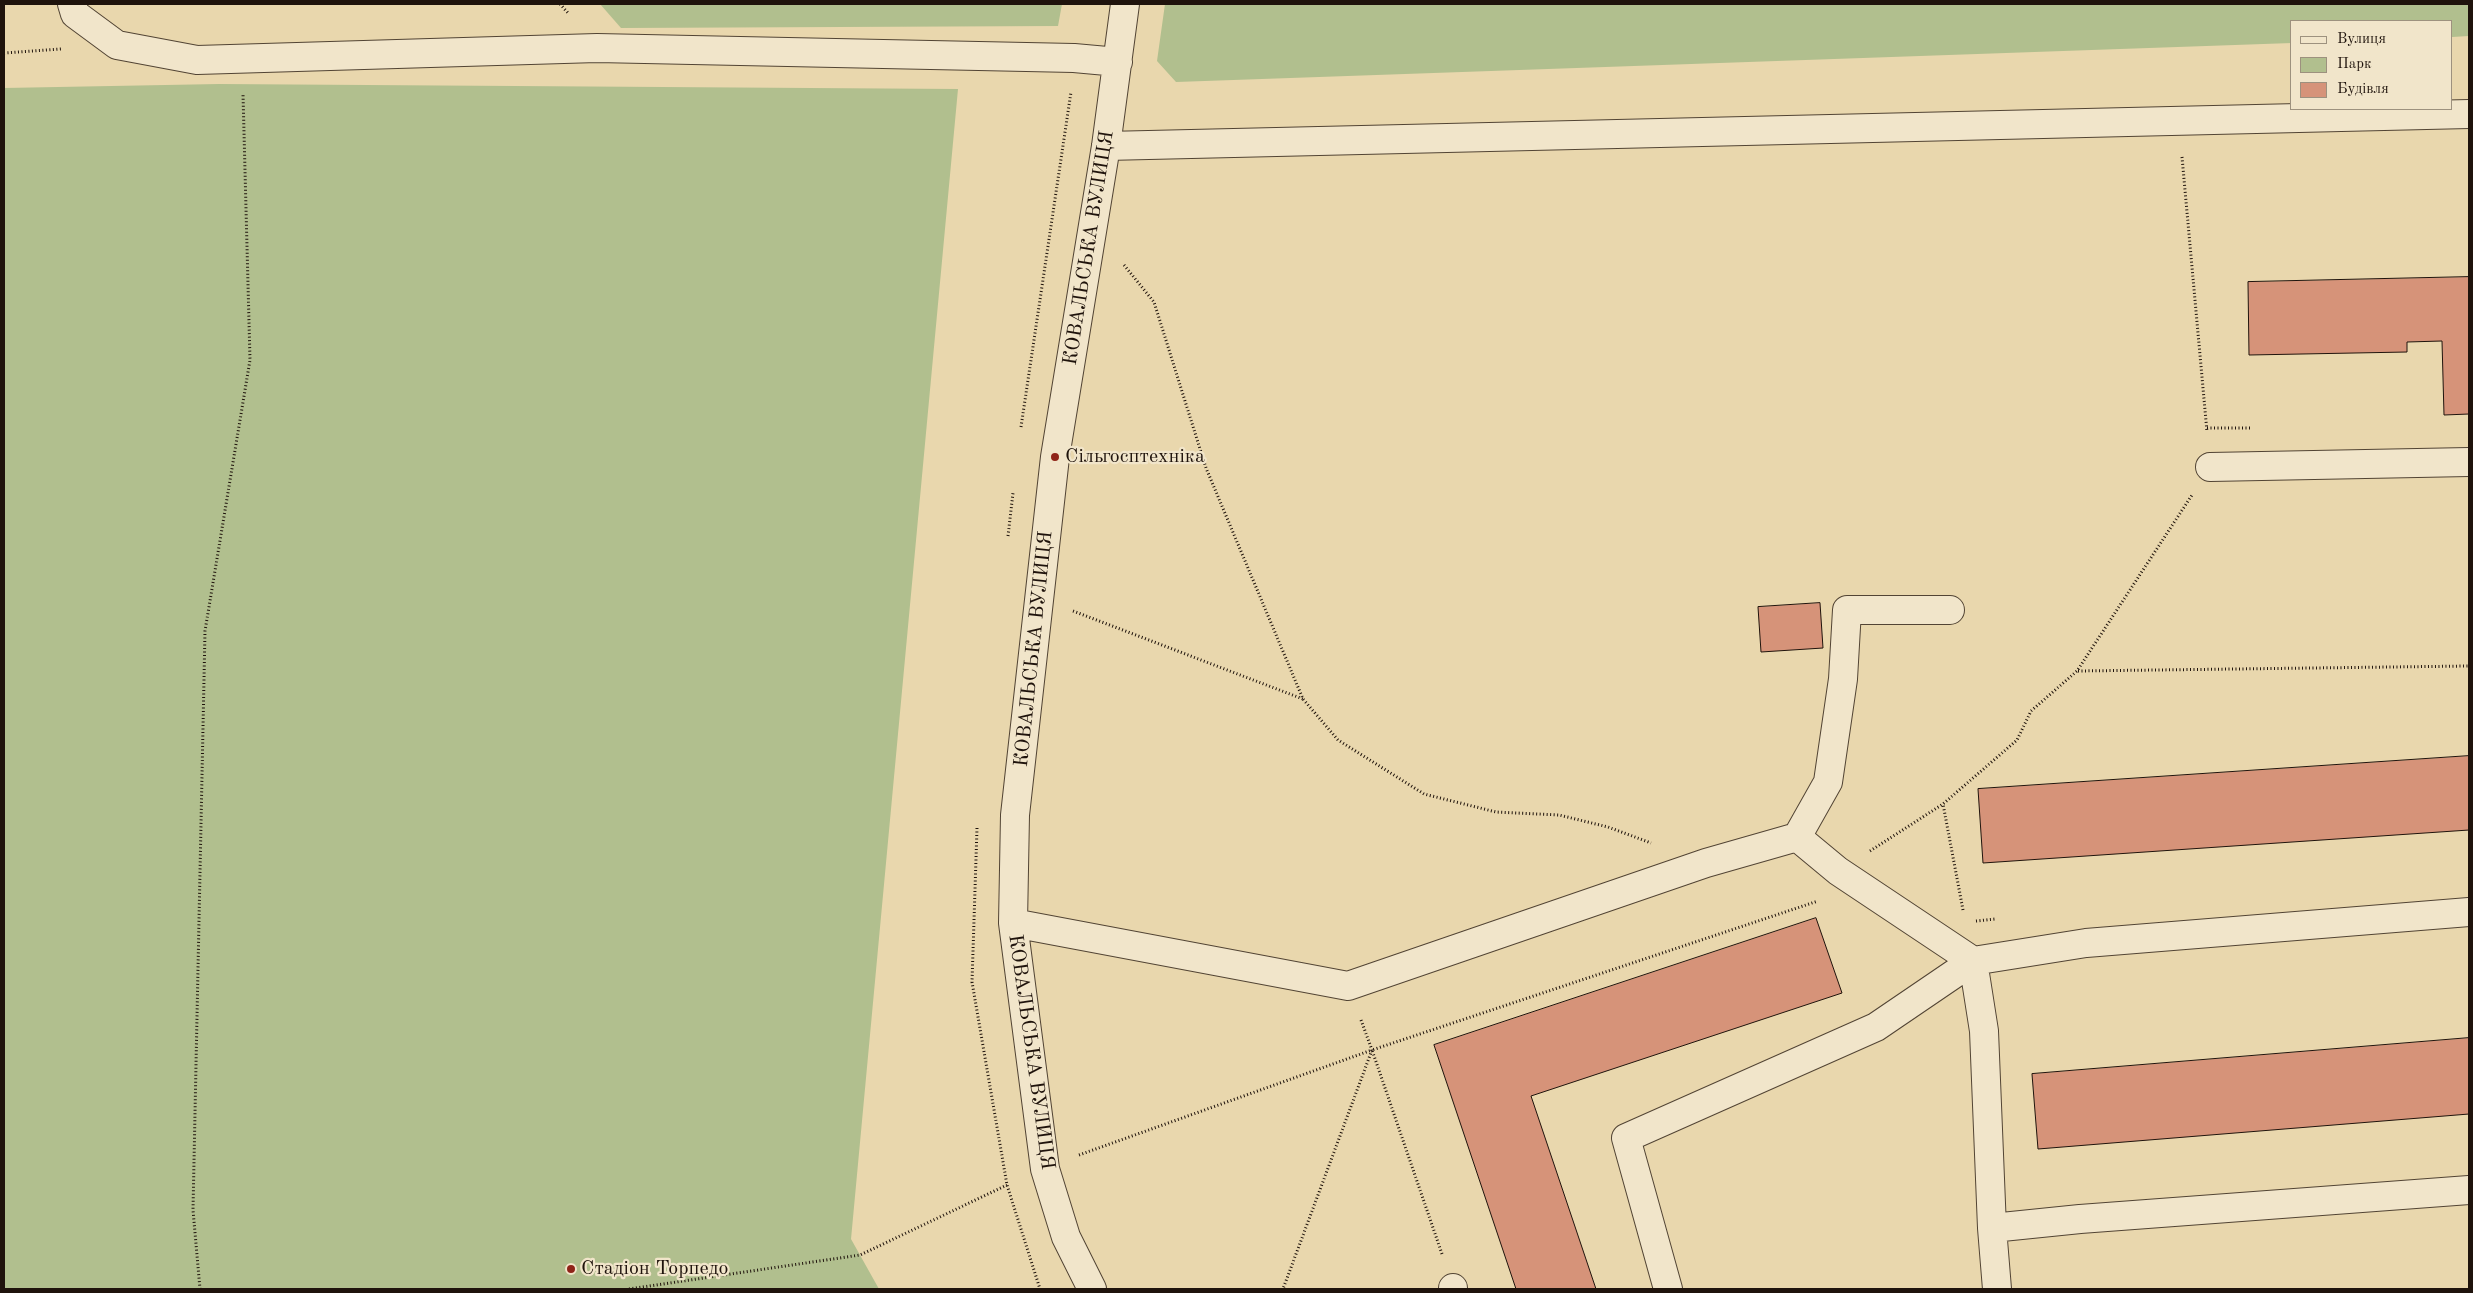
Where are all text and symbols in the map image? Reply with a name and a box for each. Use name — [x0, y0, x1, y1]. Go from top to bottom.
legend — [2290, 20, 2453, 110]
text: Вулиця — [2337, 32, 2386, 47]
text: Парк — [2337, 57, 2372, 72]
text: Будівля — [2337, 82, 2389, 97]
street label: КОВАЛЬСЬКА ВУЛИЦЯ — [1059, 129, 1119, 367]
place label: Сільгосптехніка — [1065, 445, 1205, 469]
marker: Сільгосптехніка — [1049, 451, 1061, 463]
street label: КОВАЛЬСЬКА ВУЛИЦЯ — [1010, 530, 1058, 768]
street label: КОВАЛЬСЬКА ВУЛИЦЯ — [1003, 933, 1059, 1171]
place label: Стадіон Торпедо — [581, 1257, 728, 1281]
marker: Стадіон Торпедо — [565, 1263, 577, 1275]

